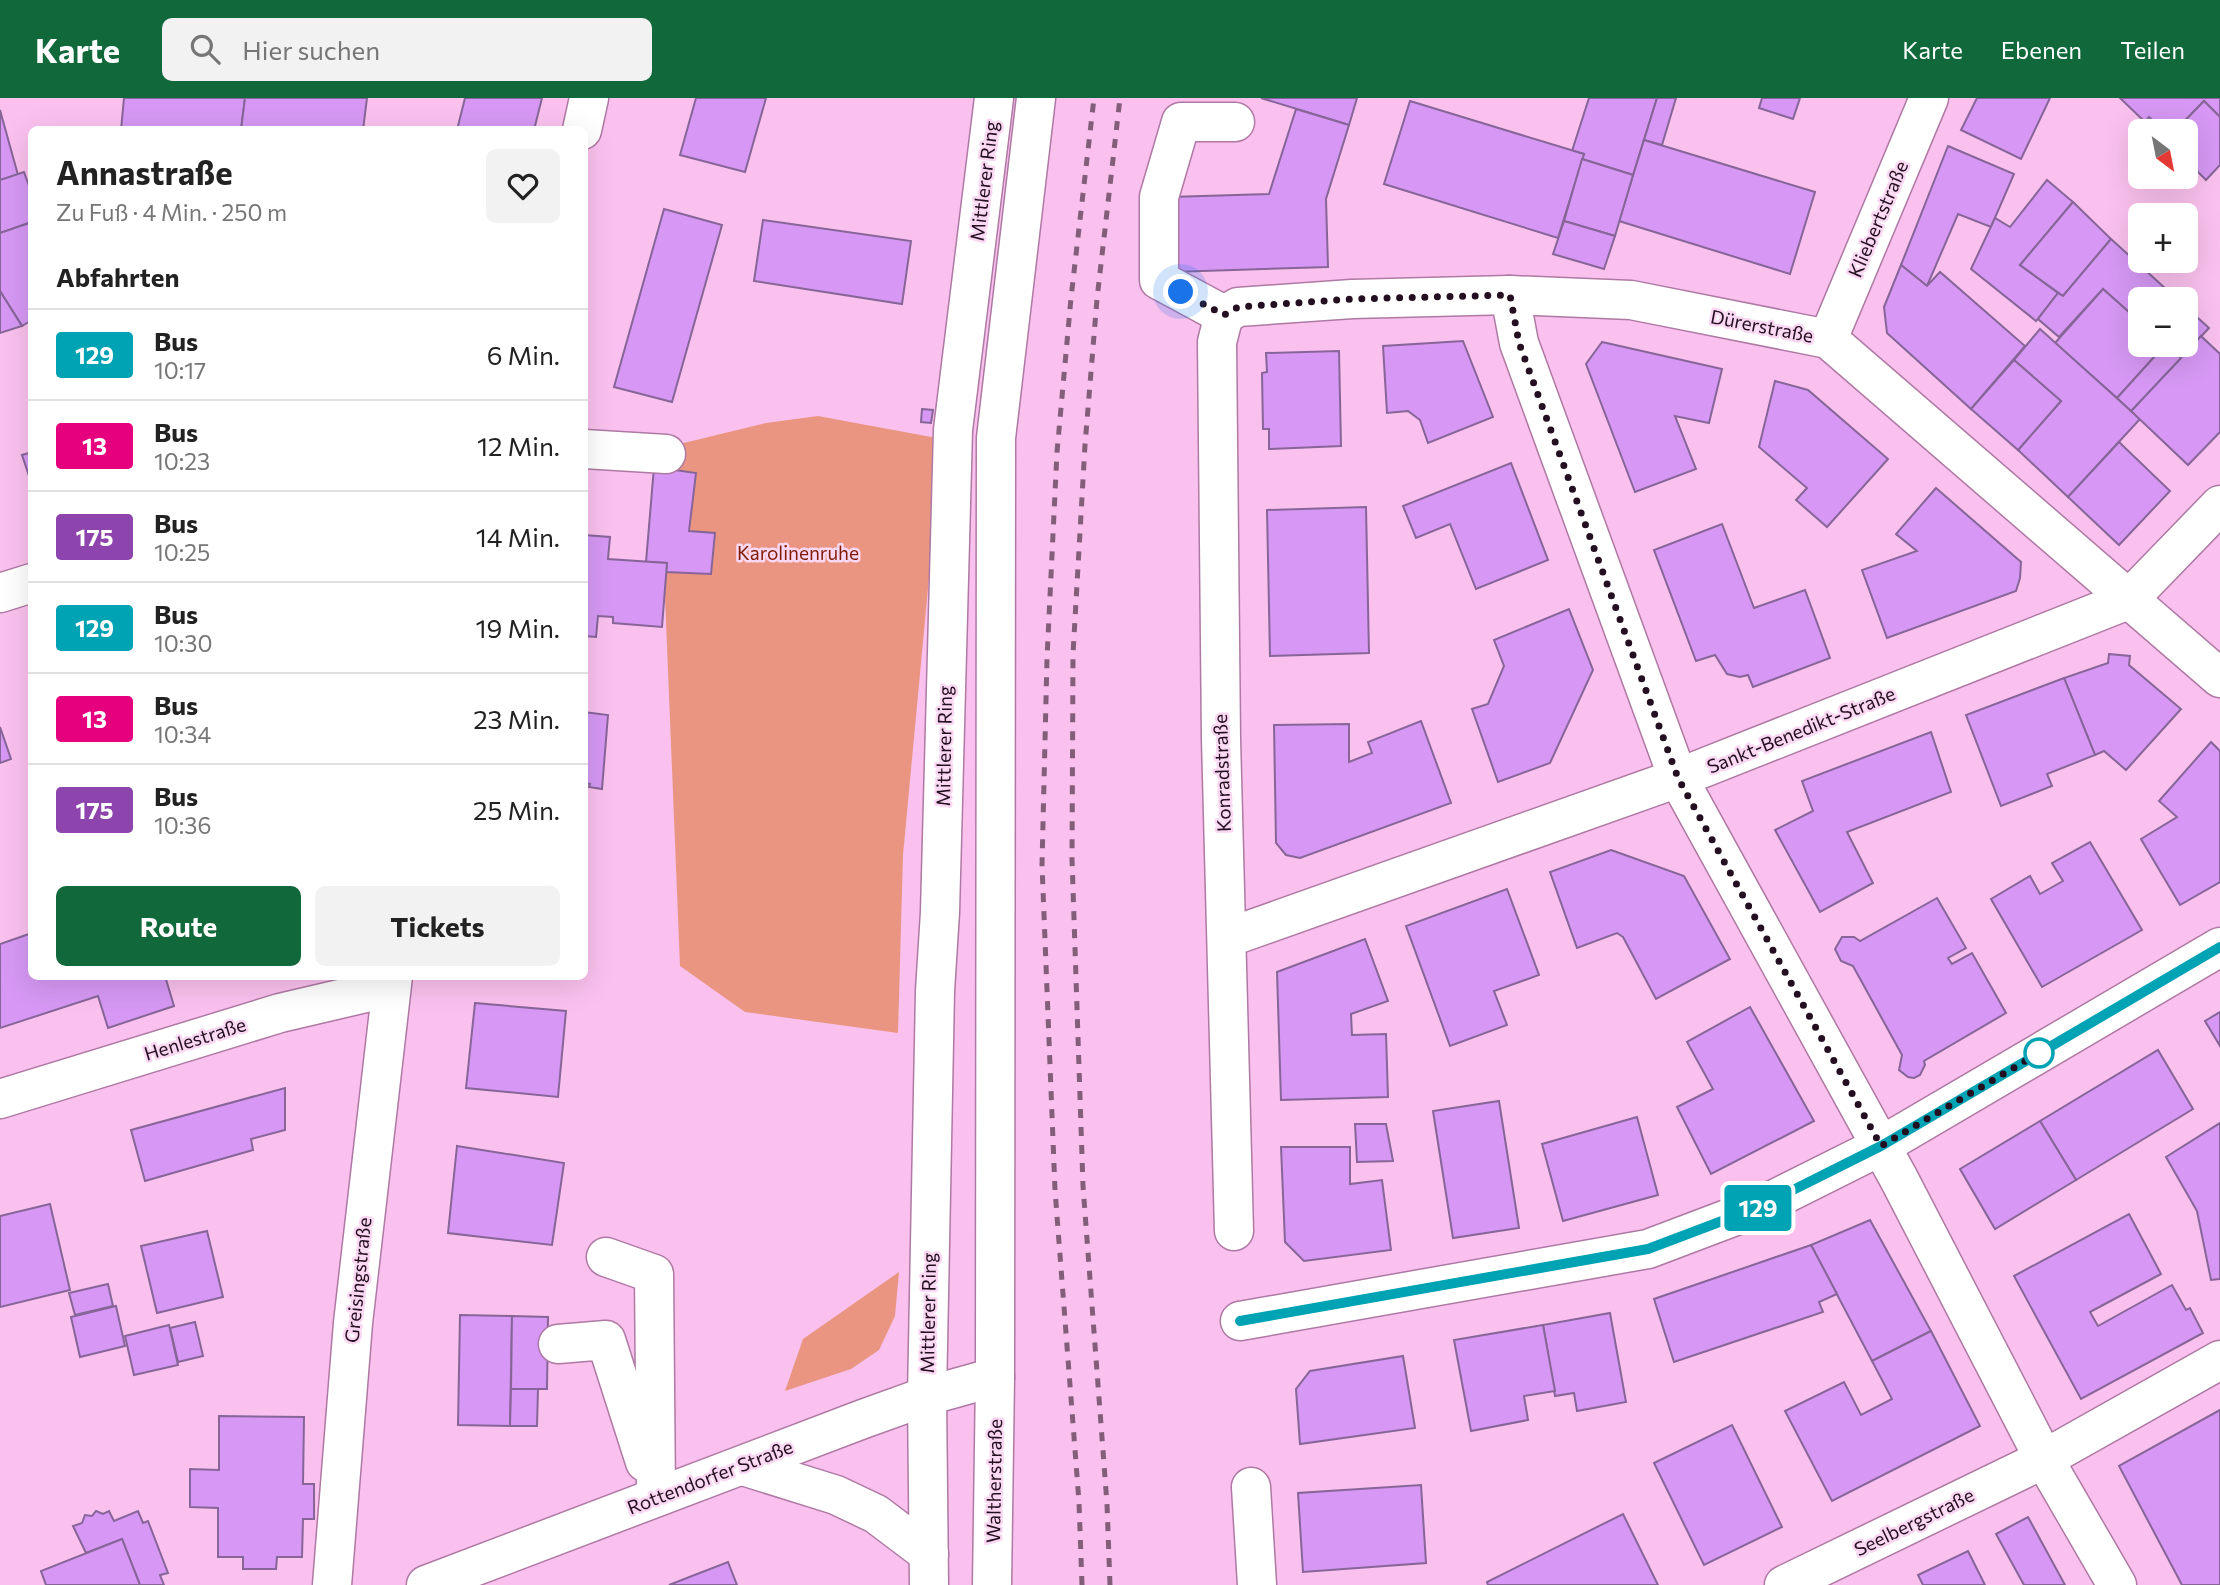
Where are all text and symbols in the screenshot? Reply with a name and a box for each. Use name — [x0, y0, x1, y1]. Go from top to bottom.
search box — [162, 18, 652, 81]
text: Karte — [35, 29, 120, 70]
icon: search — [186, 30, 224, 68]
text: Hier suchen — [242, 34, 380, 65]
text: Karte — [1902, 35, 1963, 64]
text: Ebenen — [2001, 35, 2082, 64]
text: Teilen — [2120, 35, 2185, 64]
north arrow — [2128, 119, 2198, 189]
map controls — [2128, 119, 2198, 357]
street label: Mittlerer Ring — [965, 120, 1002, 242]
button: heart — [486, 149, 560, 223]
text: Annastraße — [56, 151, 233, 192]
street label: Kliebertstraße — [1843, 157, 1912, 281]
text: Zu Fuß · 4 Min. · 250 m — [56, 198, 287, 226]
button: + — [2128, 203, 2198, 273]
text: Abfahrten — [56, 261, 179, 292]
your location — [1163, 274, 1198, 309]
button: − — [2128, 287, 2198, 357]
street label: Dürerstraße — [1709, 304, 1816, 347]
text: Bus — [154, 325, 198, 356]
text: 6 Min. — [487, 339, 560, 370]
text: 129 — [75, 340, 114, 369]
text: 10:17 — [154, 356, 206, 384]
text: Bus — [154, 416, 198, 447]
text: 12 Min. — [477, 430, 560, 461]
text: 13 — [82, 431, 107, 460]
text: 10:23 — [154, 447, 210, 475]
text: Bus — [154, 507, 198, 538]
text: 14 Min. — [476, 521, 560, 552]
text: 175 — [76, 522, 113, 551]
text: 10:25 — [154, 538, 210, 566]
park label: Karolinenruhe — [737, 541, 859, 564]
text: Bus — [154, 598, 198, 629]
text: 19 Min. — [476, 612, 560, 643]
text: 129 — [75, 613, 114, 642]
text: 10:30 — [154, 629, 212, 657]
street label: Sankt-Benedikt-Straße — [1703, 681, 1898, 778]
street label: Mittlerer Ring — [931, 685, 956, 807]
text: Bus — [154, 689, 198, 720]
text: 23 Min. — [473, 703, 560, 734]
text: 13 — [82, 704, 107, 733]
street label: Konradstraße — [1208, 714, 1235, 832]
text: 10:34 — [154, 720, 211, 748]
text: Bus — [154, 780, 198, 811]
text: 25 Min. — [473, 794, 560, 825]
text: 175 — [76, 795, 113, 824]
text: 10:36 — [154, 811, 211, 839]
button: Route — [56, 886, 301, 966]
button: Tickets — [315, 886, 560, 966]
street label: Henlestraße — [141, 1012, 249, 1065]
unlabelled marker — [2024, 1038, 2054, 1068]
line badge: 129 — [1718, 1185, 1798, 1231]
text: 129 — [1738, 1193, 1778, 1222]
street label: Greisingstraße — [339, 1216, 376, 1344]
street label: Mittlerer Ring — [915, 1252, 940, 1374]
street label: Waltherstraße — [981, 1419, 1006, 1543]
street label: Rottendorfer Straße — [624, 1434, 796, 1519]
street label: Seelbergstraße — [1850, 1483, 1977, 1560]

